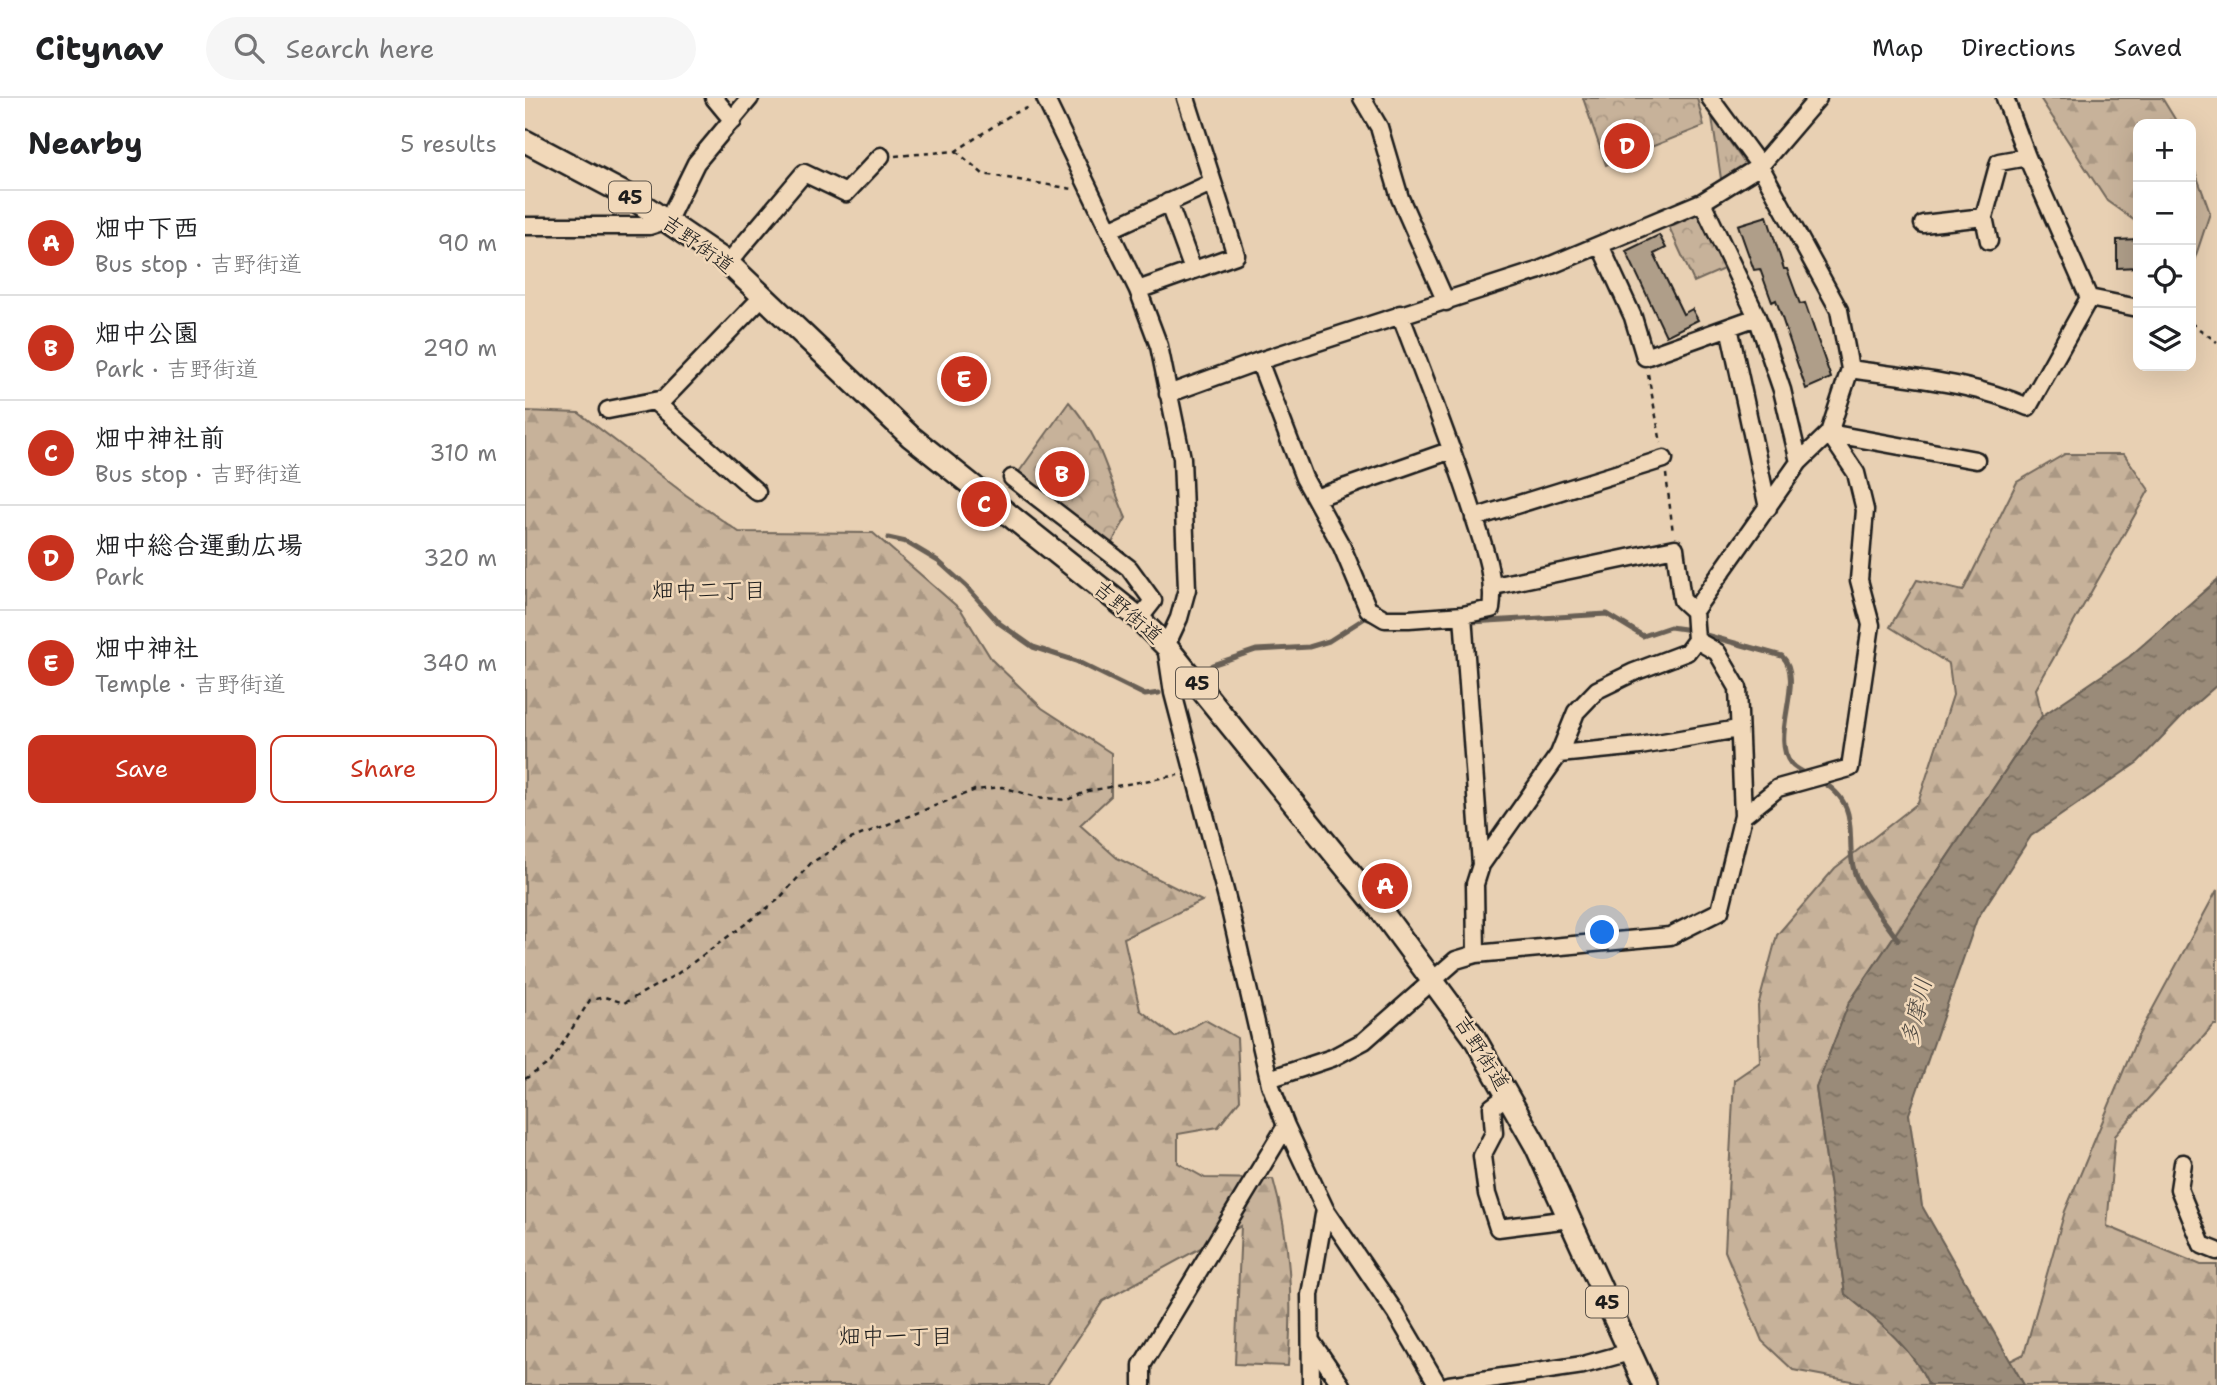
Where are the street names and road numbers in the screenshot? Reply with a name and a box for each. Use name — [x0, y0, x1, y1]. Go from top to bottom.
road number: 45 — [609, 181, 651, 212]
street label: 吉野街道 — [656, 208, 740, 280]
street label: 吉野街道 — [1087, 574, 1169, 650]
road number: 45 — [1176, 668, 1218, 698]
street label: 吉野街道 — [1448, 1010, 1516, 1096]
road number: 45 — [1586, 1286, 1628, 1318]

